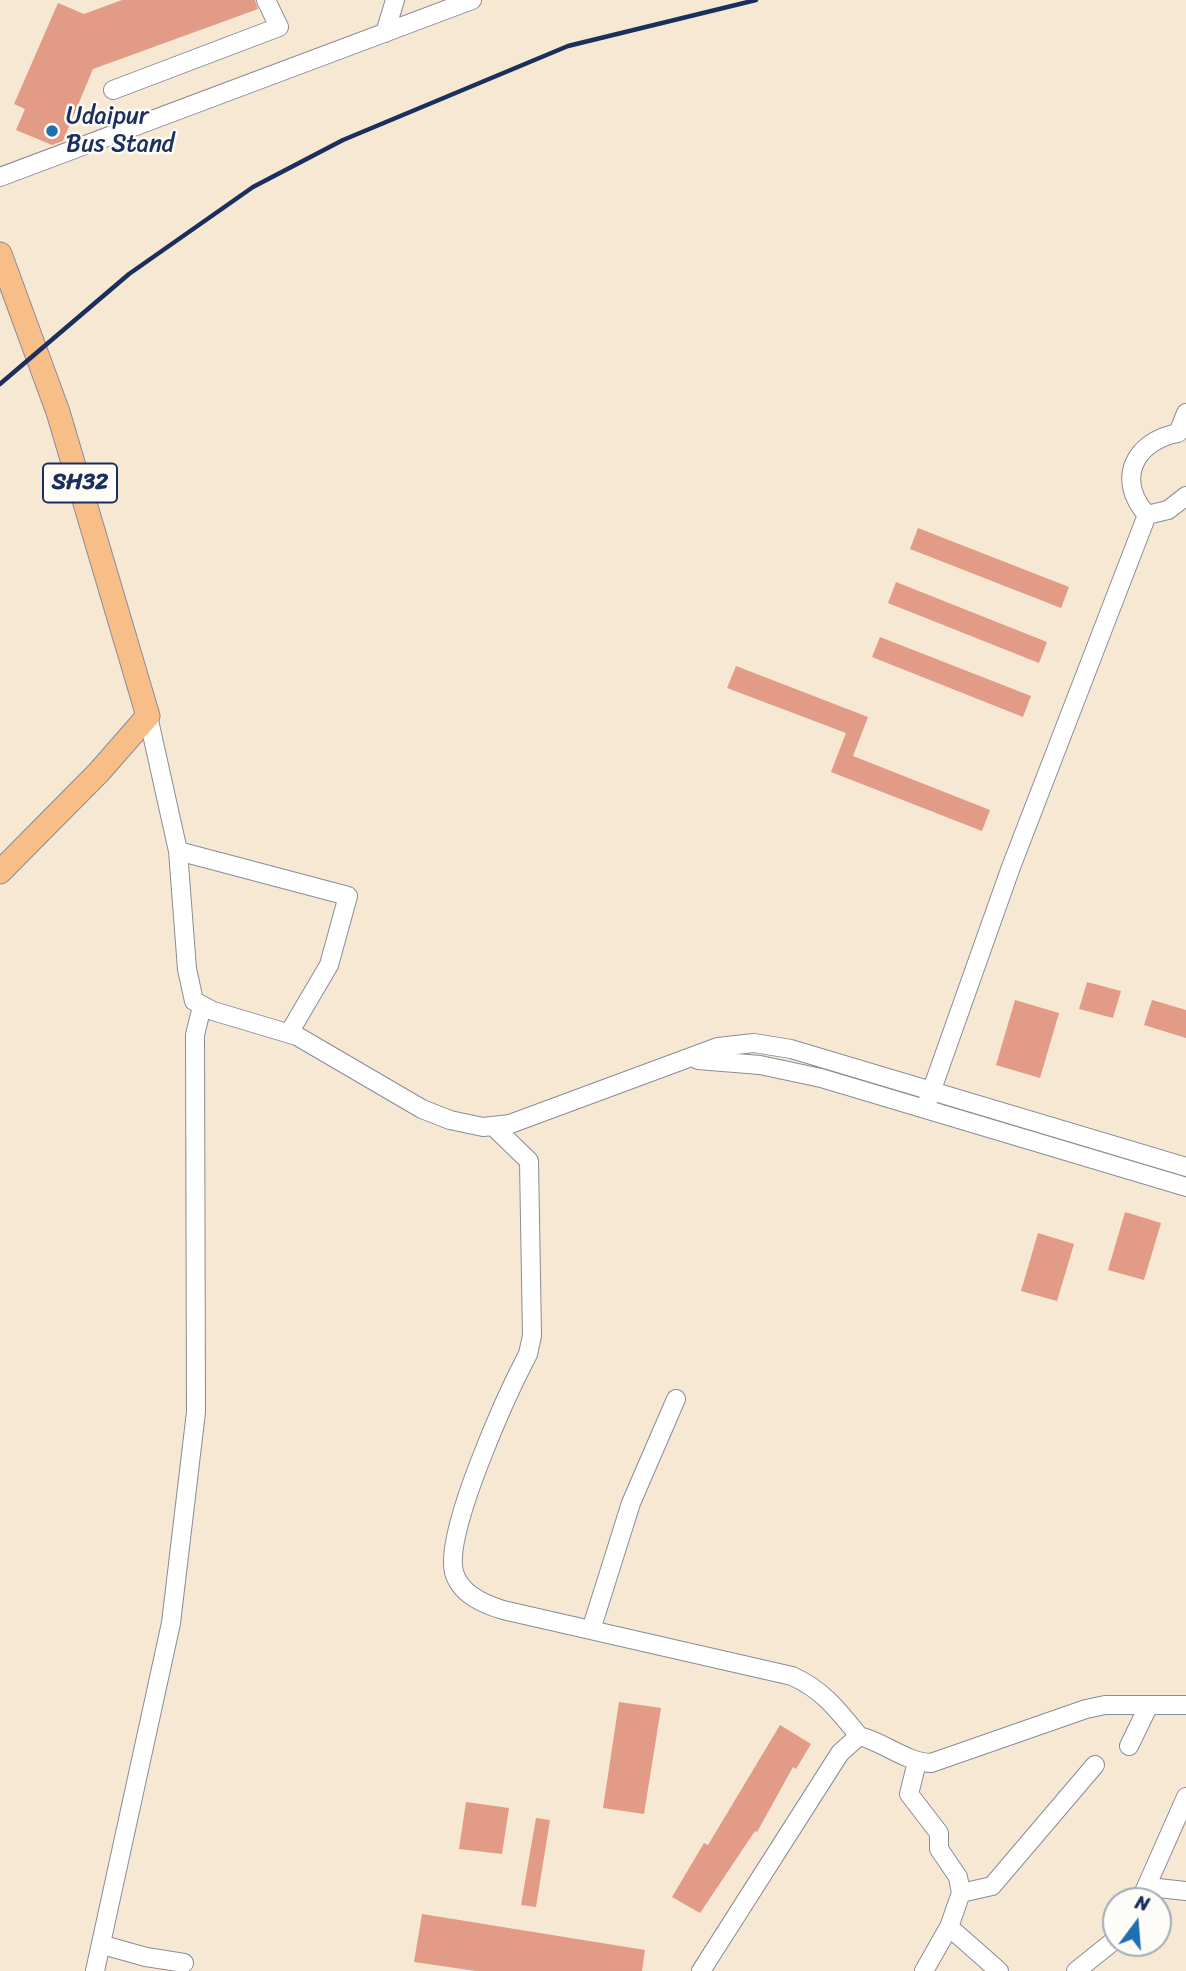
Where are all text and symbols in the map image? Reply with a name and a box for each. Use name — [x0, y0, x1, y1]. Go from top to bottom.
place label: Udaipur Bus Stand — [66, 103, 174, 159]
marker: Udaipur Bus Stand — [44, 123, 60, 139]
road number: SH32 — [43, 463, 117, 503]
text: N — [1131, 1886, 1153, 1921]
north arrow — [1102, 1887, 1172, 1957]

